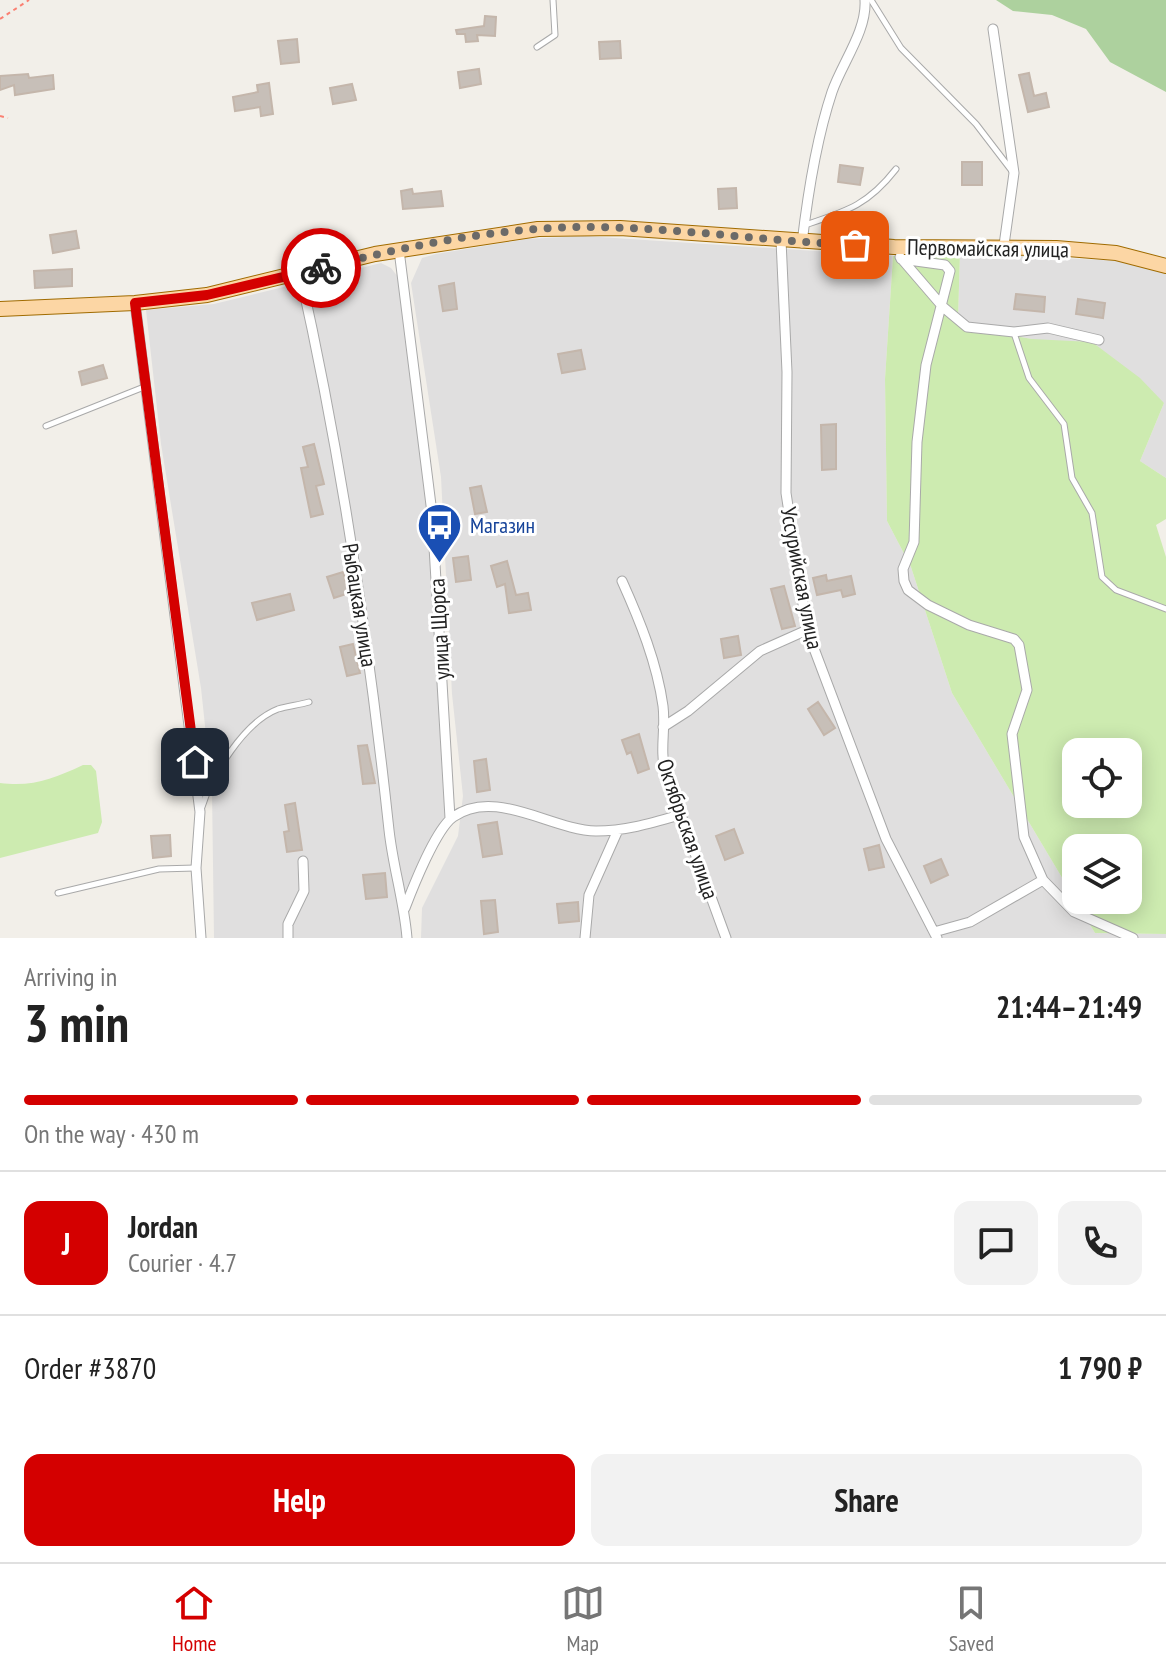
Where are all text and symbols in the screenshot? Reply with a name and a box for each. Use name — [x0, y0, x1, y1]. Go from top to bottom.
pin — [821, 211, 889, 279]
icon: bag — [833, 223, 877, 267]
courier — [281, 228, 361, 308]
street label: Первомайская улица — [907, 233, 1069, 263]
icon: bike — [299, 246, 343, 290]
bus stop icon: Магазин — [415, 501, 463, 564]
street label: Уссурийская улица — [775, 505, 829, 651]
place label: Магазин — [470, 511, 535, 539]
street label: Рыбацкая улица — [336, 541, 384, 669]
street label: улица Щорса — [422, 578, 456, 680]
pin — [161, 728, 229, 796]
map controls — [1062, 738, 1142, 914]
button: locate — [1062, 738, 1142, 818]
icon: home — [173, 740, 217, 784]
street label: Октябрьская улица — [651, 755, 725, 903]
button: layers — [1062, 834, 1142, 914]
text: Arriving in — [24, 960, 117, 993]
text: 21:44–21:49 — [996, 987, 1142, 1026]
text: 3 min — [24, 989, 129, 1056]
text: On the way · 430 m — [24, 1117, 199, 1150]
button: chat — [954, 1201, 1038, 1285]
button: phone — [1058, 1201, 1142, 1285]
text: Jordan — [128, 1207, 198, 1246]
text: J — [62, 1224, 70, 1263]
text: Courier · 4.7 — [128, 1246, 237, 1279]
text: Order #3870 — [24, 1348, 156, 1387]
text: 1 790 ₽ — [1058, 1348, 1142, 1387]
button: Help — [24, 1454, 575, 1546]
button: Share — [591, 1454, 1142, 1546]
tab: Home — [172, 1581, 217, 1657]
tab: Map — [561, 1581, 605, 1657]
tab: Saved — [949, 1581, 994, 1657]

